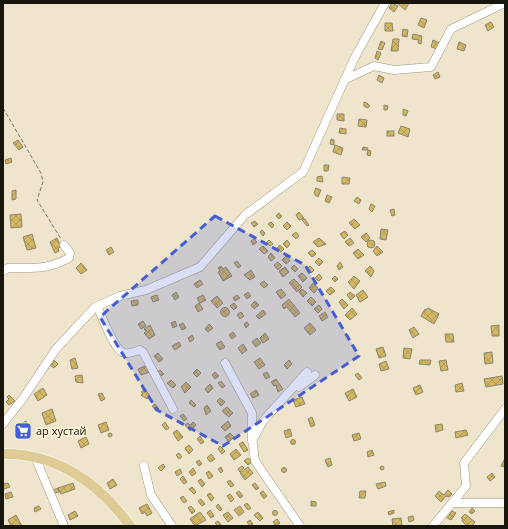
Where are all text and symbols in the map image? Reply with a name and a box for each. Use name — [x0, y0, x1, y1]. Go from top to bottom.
supermarket icon: ар хустай — [13, 421, 33, 441]
place label: ар хустай — [36, 423, 87, 438]

